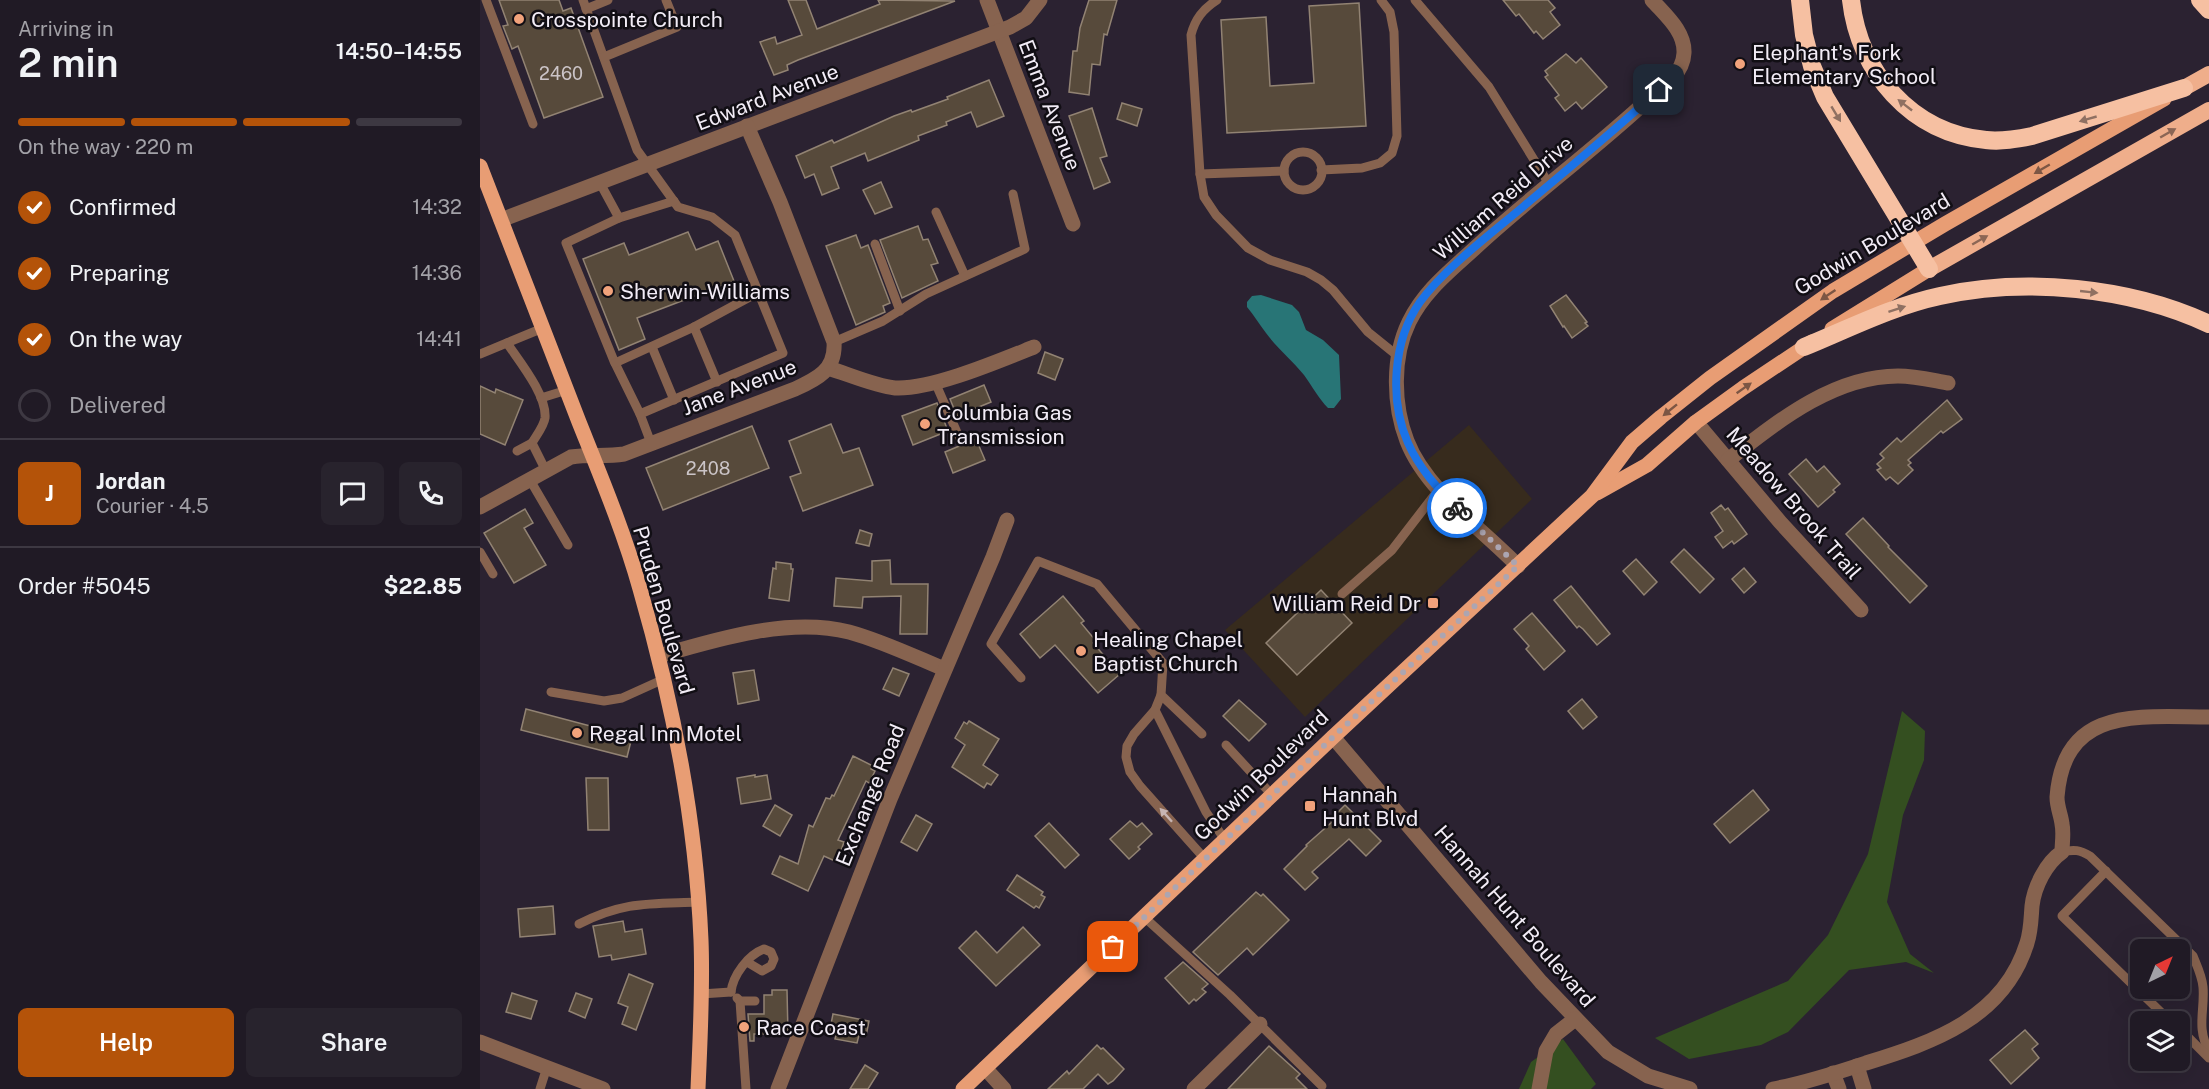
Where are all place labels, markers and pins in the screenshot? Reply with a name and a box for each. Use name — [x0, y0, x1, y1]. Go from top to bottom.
place label: Crosspointe Church — [531, 7, 723, 32]
marker: Crosspointe Church — [512, 12, 526, 26]
place label: Elephant's Fork Elementary School — [1752, 40, 1936, 89]
marker: Elephant's Fork Elementary School — [1733, 57, 1747, 71]
pin — [1633, 64, 1684, 115]
place label: Sherwin-Williams — [620, 279, 790, 304]
marker: Sherwin-Williams — [601, 284, 615, 298]
place label: Columbia Gas Transmission — [937, 400, 1072, 449]
marker: Columbia Gas Transmission — [918, 417, 932, 431]
place label: William Reid Dr — [1272, 591, 1421, 616]
marker: William Reid Dr — [1426, 596, 1440, 610]
place label: Healing Chapel Baptist Church — [1093, 627, 1243, 676]
marker: Healing Chapel Baptist Church — [1074, 644, 1088, 658]
place label: Regal Inn Motel — [589, 721, 742, 746]
marker: Regal Inn Motel — [570, 726, 584, 740]
place label: Hannah Hunt Blvd — [1322, 782, 1418, 831]
marker: Hannah Hunt Blvd — [1303, 799, 1317, 813]
pin — [1087, 921, 1138, 972]
place label: Race Coast — [756, 1015, 866, 1040]
marker: Race Coast — [737, 1020, 751, 1034]

